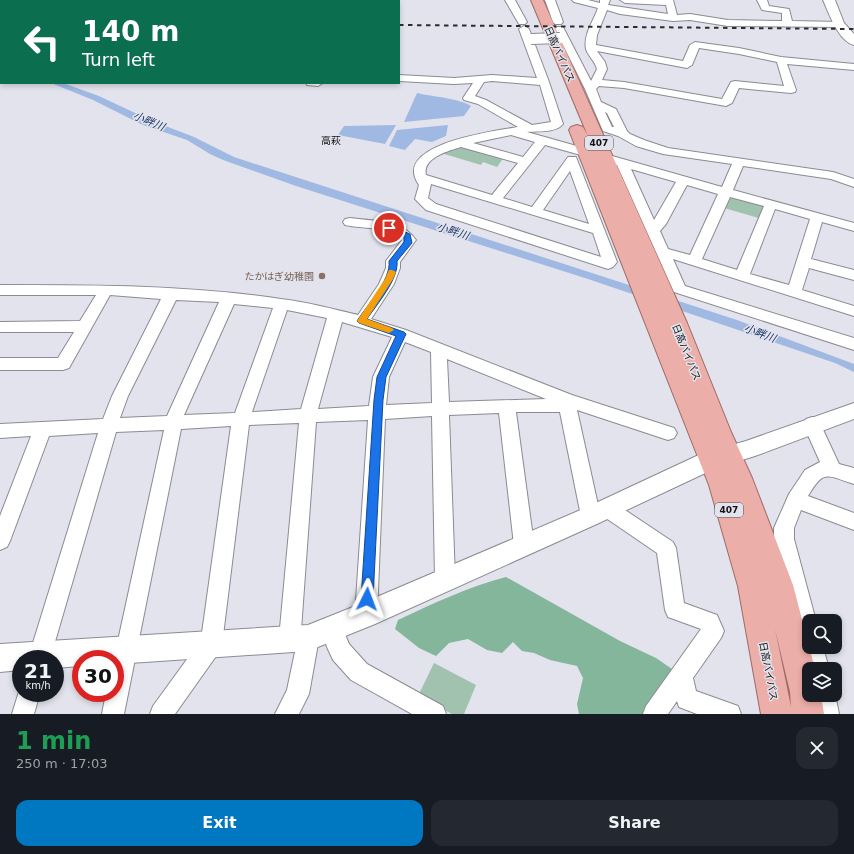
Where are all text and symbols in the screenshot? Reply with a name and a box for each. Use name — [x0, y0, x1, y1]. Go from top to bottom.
text: 140 m — [82, 15, 179, 48]
icon: left — [16, 16, 68, 68]
street label: 日高バイパス — [542, 25, 577, 84]
text: Turn left — [82, 49, 155, 70]
water label: 小畔川 — [131, 109, 167, 134]
district label: 高萩 — [321, 135, 341, 146]
road number: 407 — [585, 136, 613, 150]
pin — [372, 211, 406, 245]
icon: arrive — [378, 217, 400, 239]
water label: 小畔川 — [435, 220, 471, 243]
place label: たかはぎ幼稚園 — [244, 271, 314, 282]
marker: たかはぎ幼稚園 — [317, 271, 327, 281]
street label: 日高バイパス — [670, 322, 703, 382]
water label: 小畔川 — [742, 322, 778, 346]
road number: 407 — [715, 503, 743, 517]
position arrow — [346, 578, 388, 620]
map controls — [802, 614, 842, 702]
button: search — [802, 614, 842, 654]
street label: 日高バイパス — [757, 641, 780, 702]
speed limit sign: 30 — [72, 650, 124, 702]
text: 21 — [24, 659, 52, 683]
button: layers — [802, 662, 842, 702]
text: km/h — [25, 680, 51, 691]
text: 1 min — [16, 727, 91, 755]
button: close — [796, 727, 838, 769]
text: 250 m · 17:03 — [16, 756, 107, 771]
button: Exit — [16, 800, 423, 846]
button: Share — [431, 800, 838, 846]

